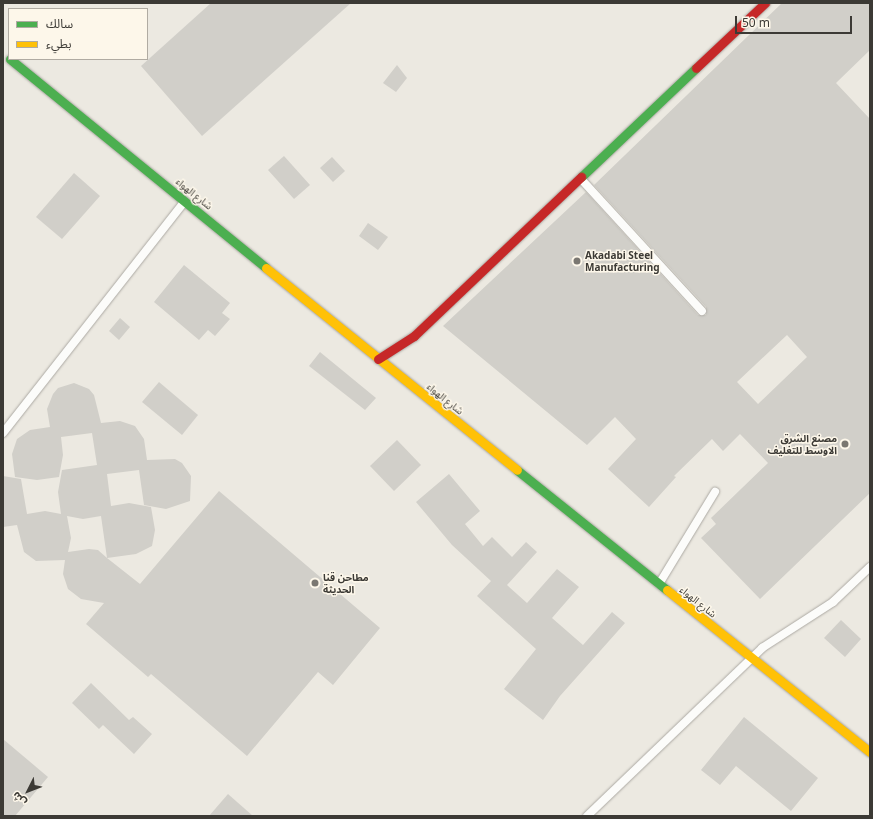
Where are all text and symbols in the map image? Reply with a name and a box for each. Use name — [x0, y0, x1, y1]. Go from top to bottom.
legend — [8, 8, 148, 60]
scale bar — [737, 8, 854, 34]
text: 50 m — [742, 14, 770, 31]
text: سالك — [46, 15, 73, 32]
text: بطيء — [46, 35, 72, 52]
street label: شارع الهواء — [173, 176, 215, 212]
place label: Akadabi Steel Manufacturing — [585, 249, 660, 272]
marker: Akadabi Steel Manufacturing — [572, 256, 582, 266]
street label: شارع الهواء — [424, 381, 466, 417]
place label: مصنع الشرق الاوسط للتغليف — [768, 432, 837, 456]
marker: مصنع الشرق الاوسط للتغليف — [840, 439, 850, 449]
place label: مطاحن قنا الحديثة — [323, 571, 369, 594]
marker: مطاحن قنا الحديثة — [310, 578, 320, 588]
street label: شارع الهواء — [677, 584, 719, 620]
north arrow — [8, 771, 48, 811]
text: ش — [8, 789, 29, 810]

